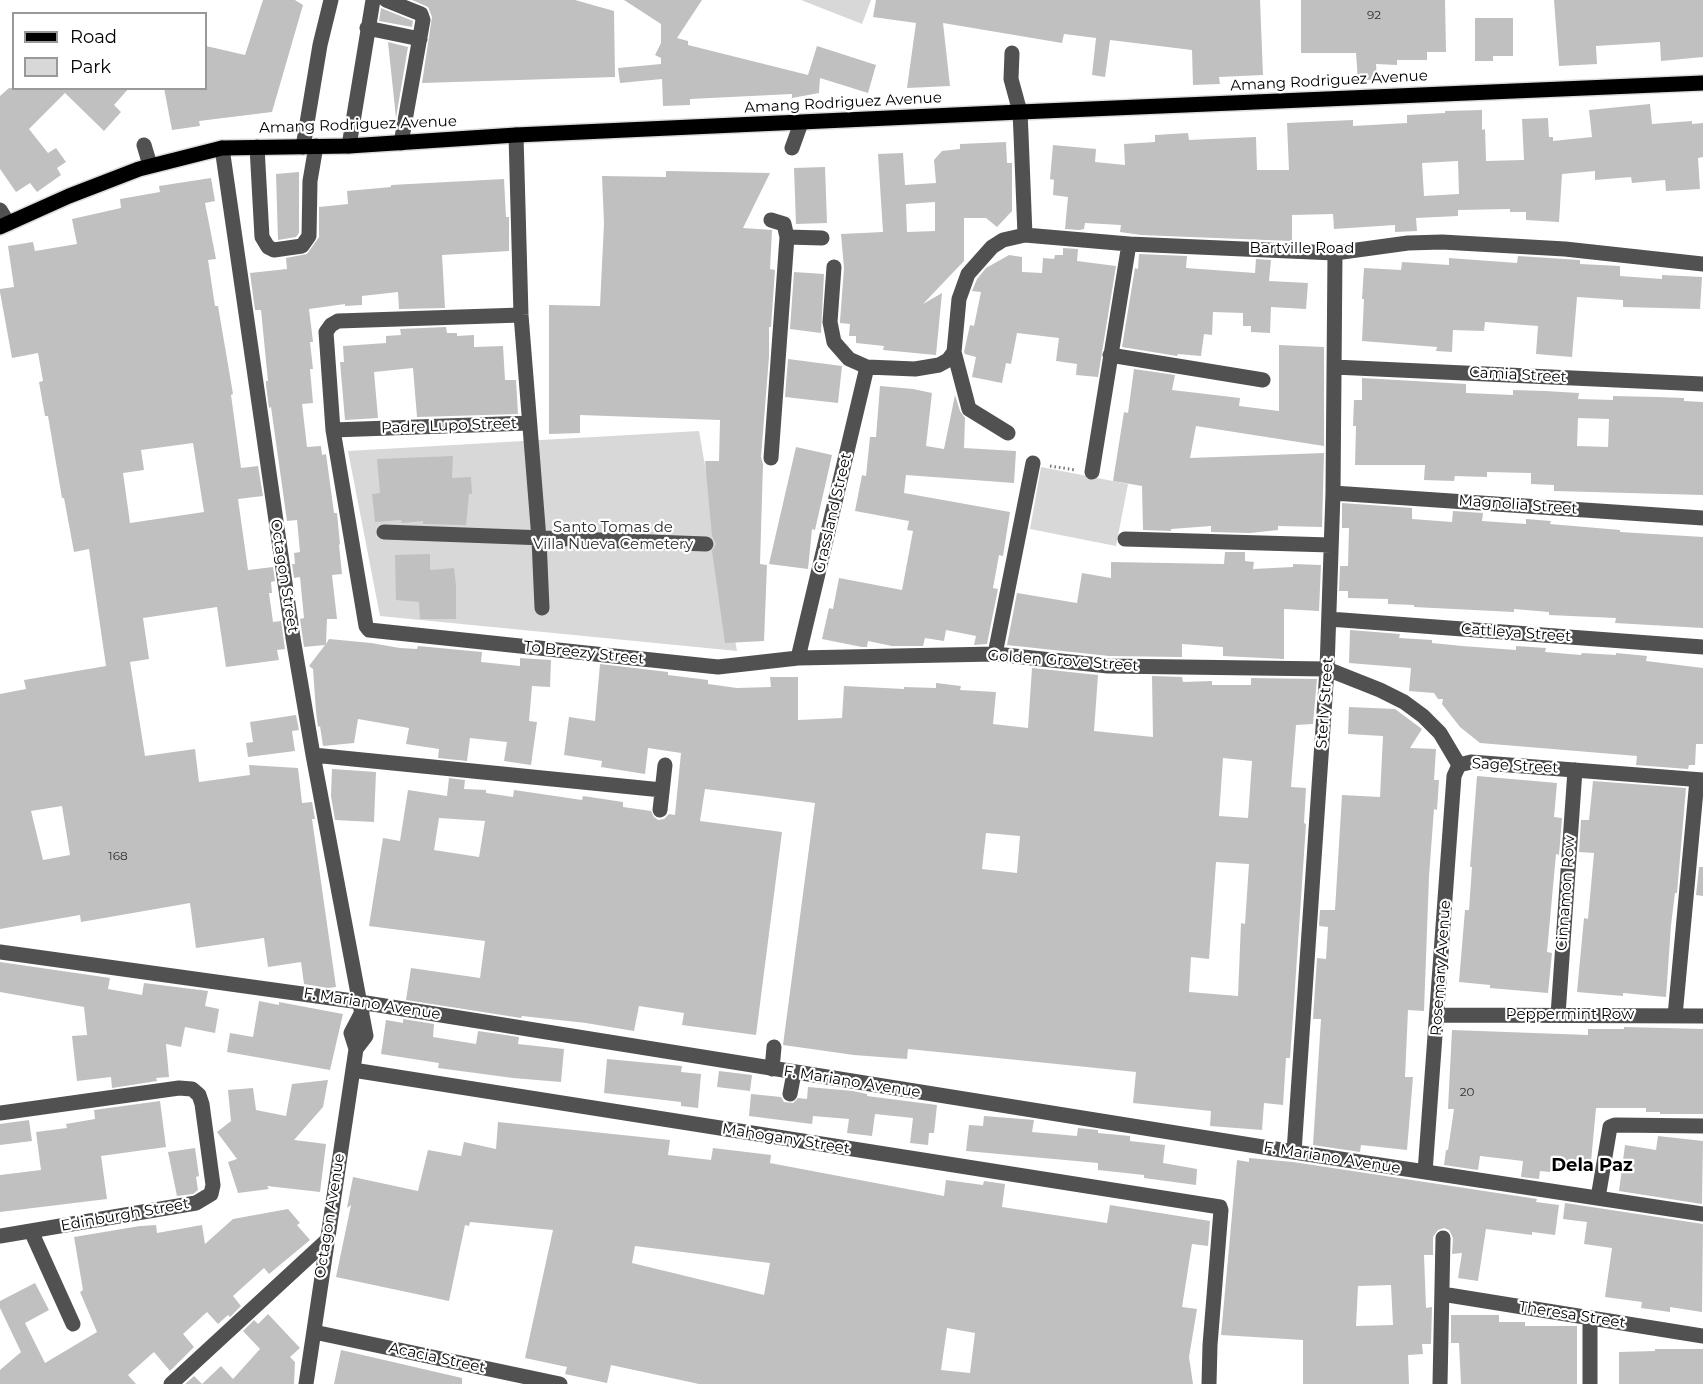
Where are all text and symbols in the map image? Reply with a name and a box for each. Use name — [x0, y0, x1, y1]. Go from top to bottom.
house number: 92 — [1367, 8, 1381, 22]
legend — [12, 12, 207, 90]
text: Road — [70, 26, 117, 48]
text: Park — [70, 56, 111, 78]
street label: Amang Rodriguez Avenue — [1230, 67, 1428, 95]
street label: Amang Rodriguez Avenue — [744, 89, 942, 117]
street label: Amang Rodriguez Avenue — [259, 113, 457, 137]
street label: Bartville Road — [1250, 240, 1354, 258]
street label: Camia Street — [1469, 363, 1567, 387]
street label: Padre Lupo Street — [381, 415, 517, 437]
street label: Grassland Street — [810, 451, 856, 575]
street label: Magnolia Street — [1458, 492, 1578, 518]
street label: Octagon Street — [266, 518, 302, 634]
park label: Santo Tomas de Villa Nueva Cemetery — [533, 519, 693, 554]
street label: Cattleya Street — [1460, 620, 1572, 646]
street label: To Breezy Street — [523, 638, 645, 668]
street label: Golden Grove Street — [987, 647, 1139, 675]
street label: Sterly Street — [1313, 657, 1337, 749]
street label: Sage Street — [1471, 755, 1559, 777]
street label: Cinnamon Row — [1553, 834, 1579, 952]
house number: 168 — [108, 849, 128, 863]
street label: Rosemary Avenue — [1427, 900, 1455, 1036]
street label: F. Mariano Avenue — [302, 984, 442, 1024]
street label: Peppermint Row — [1506, 1006, 1634, 1024]
street label: F. Mariano Avenue — [782, 1062, 922, 1102]
house number: 20 — [1460, 1085, 1474, 1099]
street label: Mahogany Street — [721, 1120, 851, 1158]
street label: F. Mariano Avenue — [1262, 1138, 1402, 1178]
street label: Octagon Avenue — [311, 1152, 349, 1280]
district label: Dela Paz — [1551, 1155, 1633, 1177]
street label: Edinburgh Street — [59, 1195, 191, 1235]
street label: Theresa Street — [1517, 1298, 1627, 1332]
street label: Acacia Street — [387, 1339, 487, 1377]

